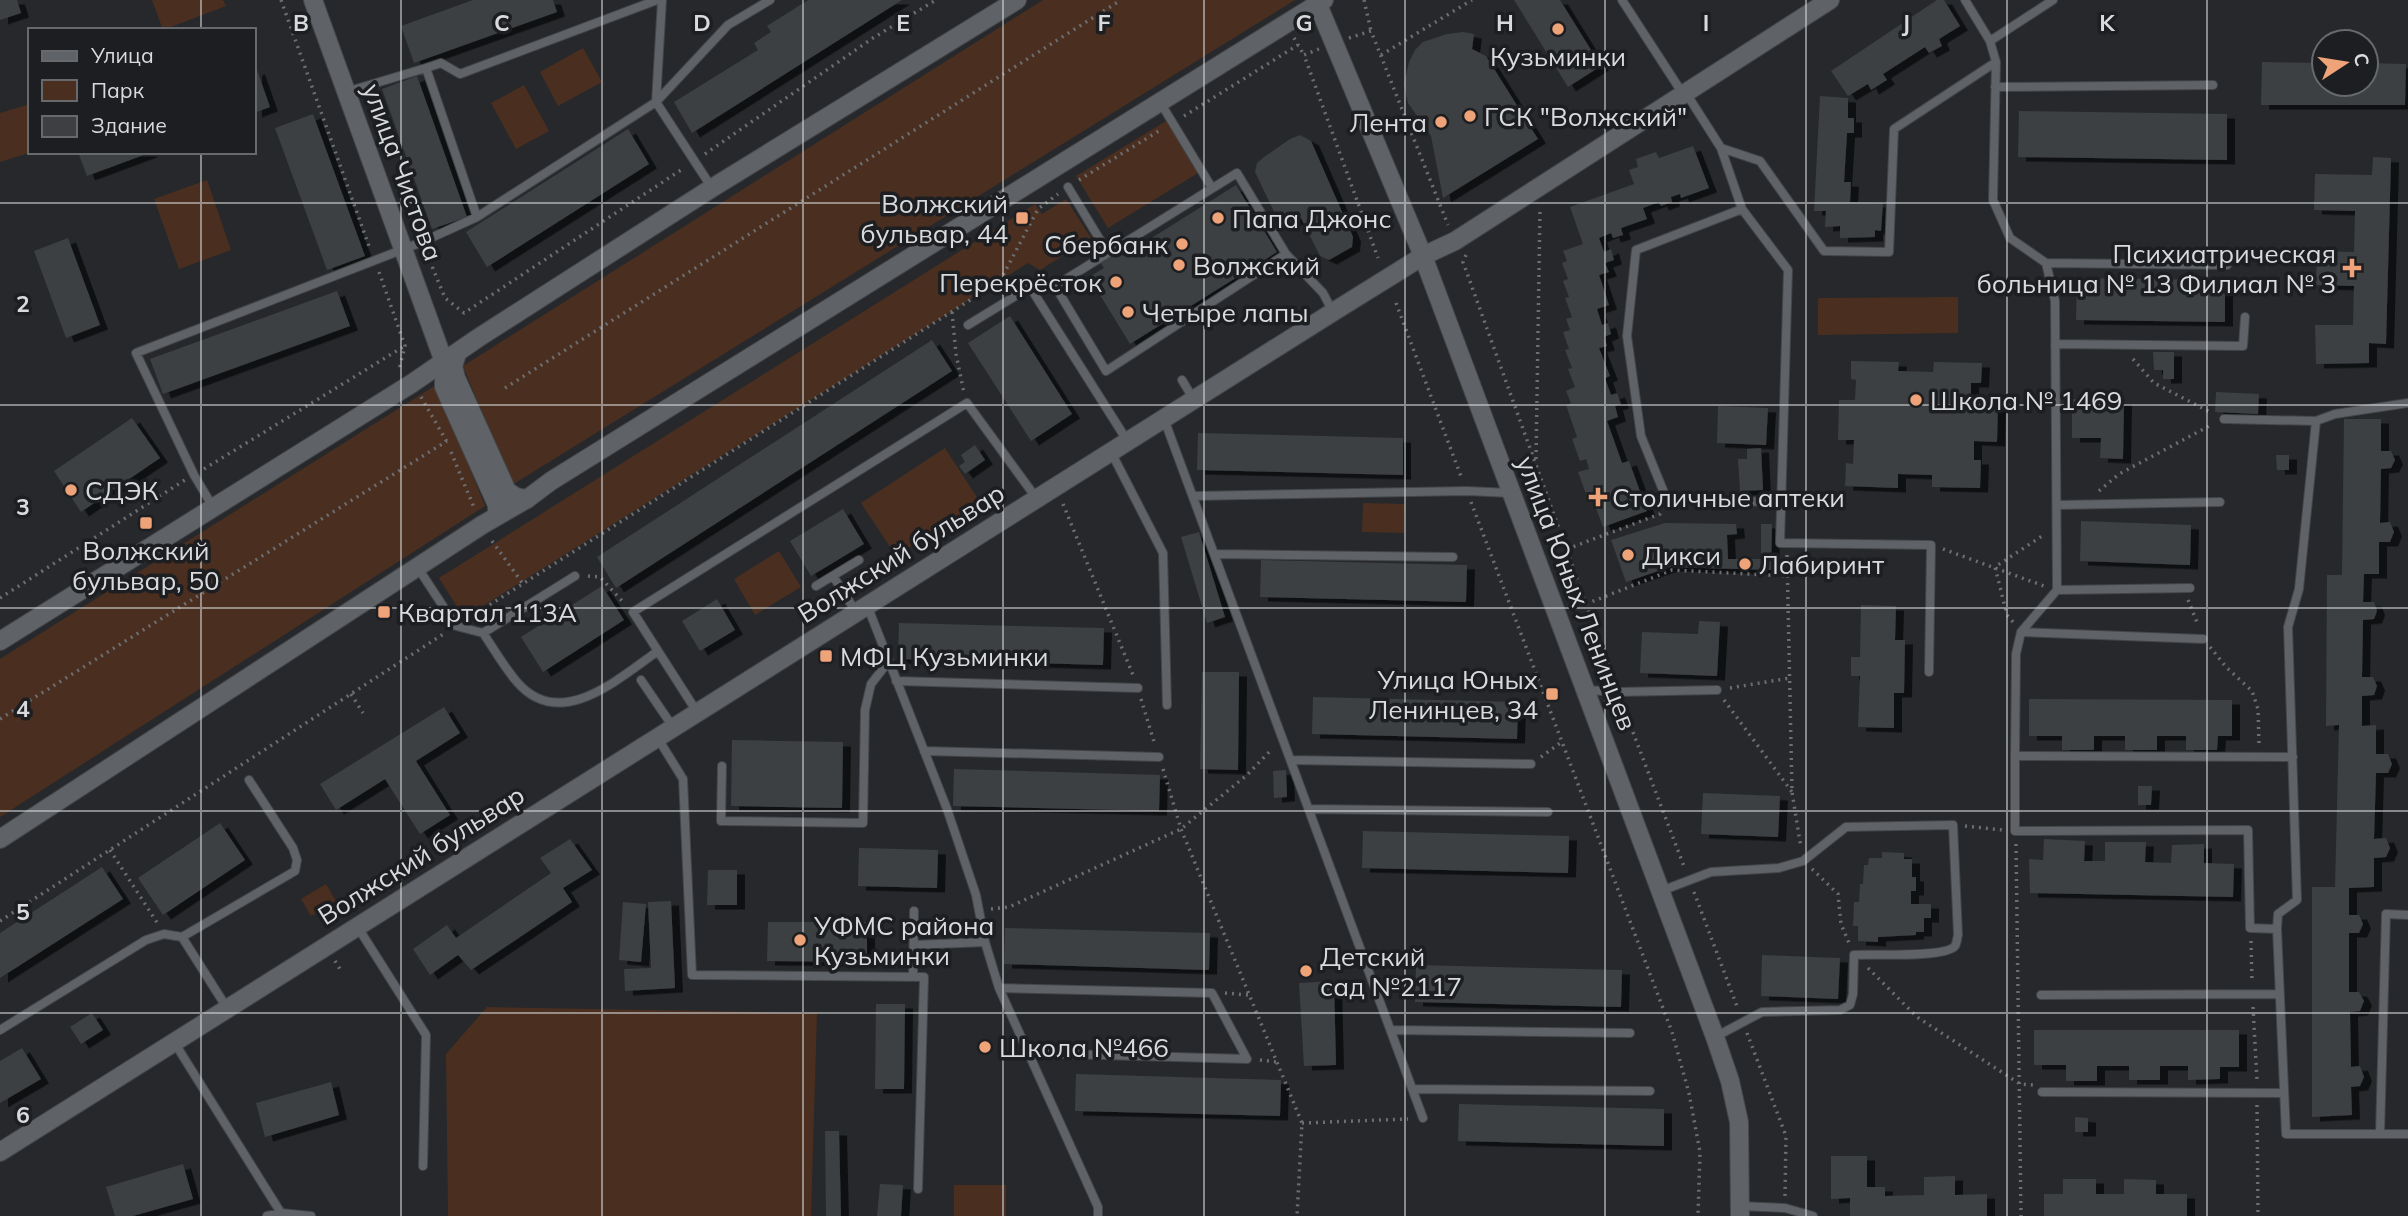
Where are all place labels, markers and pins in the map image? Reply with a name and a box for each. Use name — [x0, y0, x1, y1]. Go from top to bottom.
marker: Кузьминки — [1550, 21, 1566, 37]
place label: Кузьминки — [1490, 40, 1626, 73]
place label: ГСК "Волжский" — [1484, 100, 1687, 133]
place label: Лента — [1350, 106, 1427, 139]
marker: ГСК "Волжский" — [1462, 108, 1478, 124]
marker: Лента — [1433, 114, 1449, 130]
place label: Волжский бульвар, 44 — [861, 187, 1008, 250]
place label: Папа Джонс — [1232, 202, 1392, 235]
marker: Волжский бульвар, 44 — [1014, 210, 1030, 226]
marker: Папа Джонс — [1210, 210, 1226, 226]
place label: Сбербанк — [1044, 228, 1168, 261]
marker: Сбербанк — [1174, 236, 1190, 252]
place label: Психиатрическая больница № 13 Филиал № 3 — [1977, 237, 2336, 300]
place label: Волжский — [1193, 249, 1320, 282]
marker: Волжский — [1171, 257, 1187, 273]
marker: Психиатрическая больница № 13 Филиал № 3 — [2342, 258, 2362, 278]
place label: Перекрёсток — [939, 266, 1102, 299]
marker: Перекрёсток — [1108, 274, 1124, 290]
place label: Четыре лапы — [1142, 296, 1309, 329]
marker: Четыре лапы — [1120, 304, 1136, 320]
place label: Школа № 1469 — [1930, 384, 2122, 417]
marker: Школа № 1469 — [1908, 392, 1924, 408]
place label: СДЭК — [85, 474, 159, 507]
place label: Столичные аптеки — [1612, 481, 1845, 514]
marker: СДЭК — [63, 482, 79, 498]
marker: Столичные аптеки — [1590, 489, 1606, 505]
marker: Волжский бульвар, 50 — [138, 515, 154, 531]
place label: Волжский бульвар, 50 — [72, 534, 220, 597]
place label: Дикси — [1642, 539, 1721, 572]
marker: Дикси — [1620, 547, 1636, 563]
place label: Лабиринт — [1759, 548, 1884, 581]
marker: Лабиринт — [1737, 556, 1753, 572]
place label: Квартал 113А — [398, 596, 577, 629]
marker: Квартал 113А — [376, 604, 392, 620]
place label: МФЦ Кузьминки — [840, 640, 1049, 673]
marker: МФЦ Кузьминки — [818, 648, 834, 664]
place label: Улица Юных Ленинцев, 34 — [1369, 663, 1538, 726]
marker: Улица Юных Ленинцев, 34 — [1544, 686, 1560, 702]
place label: УФМС района Кузьминки — [813, 909, 994, 972]
marker: УФМС района Кузьминки — [792, 932, 808, 948]
place label: Детский сад №2117 — [1320, 940, 1462, 1003]
marker: Детский сад №2117 — [1298, 963, 1314, 979]
place label: Школа №466 — [999, 1031, 1169, 1064]
marker: Школа №466 — [977, 1039, 993, 1055]

